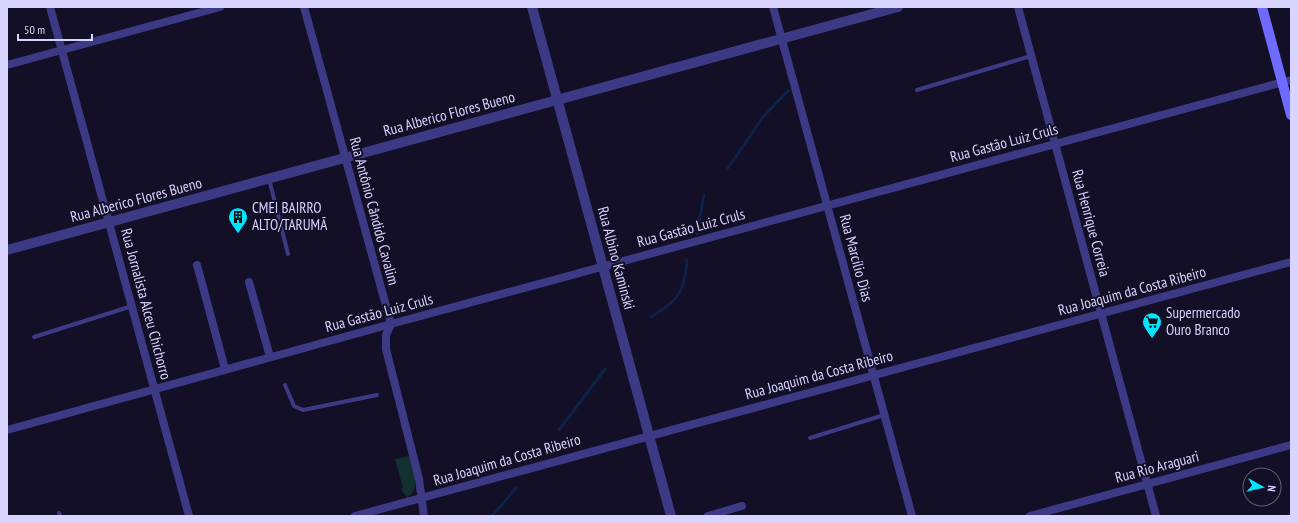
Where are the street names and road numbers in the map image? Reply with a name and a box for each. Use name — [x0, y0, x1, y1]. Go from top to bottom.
street label: Rua Alberico Flores Bueno — [381, 87, 517, 140]
street label: Rua Gastão Luiz Cruls — [948, 119, 1060, 166]
street label: Rua Antônio Cândido Cavalim — [346, 135, 403, 287]
street label: Rua Henrique Correia — [1068, 167, 1115, 278]
street label: Rua Alberico Flores Bueno — [68, 173, 204, 226]
street label: Rua Albino Kaminski — [594, 204, 639, 311]
street label: Rua Gastão Luiz Cruls — [635, 204, 747, 251]
street label: Rua Marcílio Dias — [836, 212, 877, 304]
street label: Rua Jornalista Alceu Chichorro — [117, 226, 176, 382]
street label: Rua Joaquim da Costa Ribeiro — [1056, 262, 1208, 319]
street label: Rua Gastão Luiz Cruls — [323, 289, 435, 336]
street label: Rua Joaquim da Costa Ribeiro — [743, 346, 895, 403]
street label: Rua Joaquim da Costa Ribeiro — [431, 429, 583, 490]
street label: Rua Rio Araguari — [1113, 446, 1201, 487]

